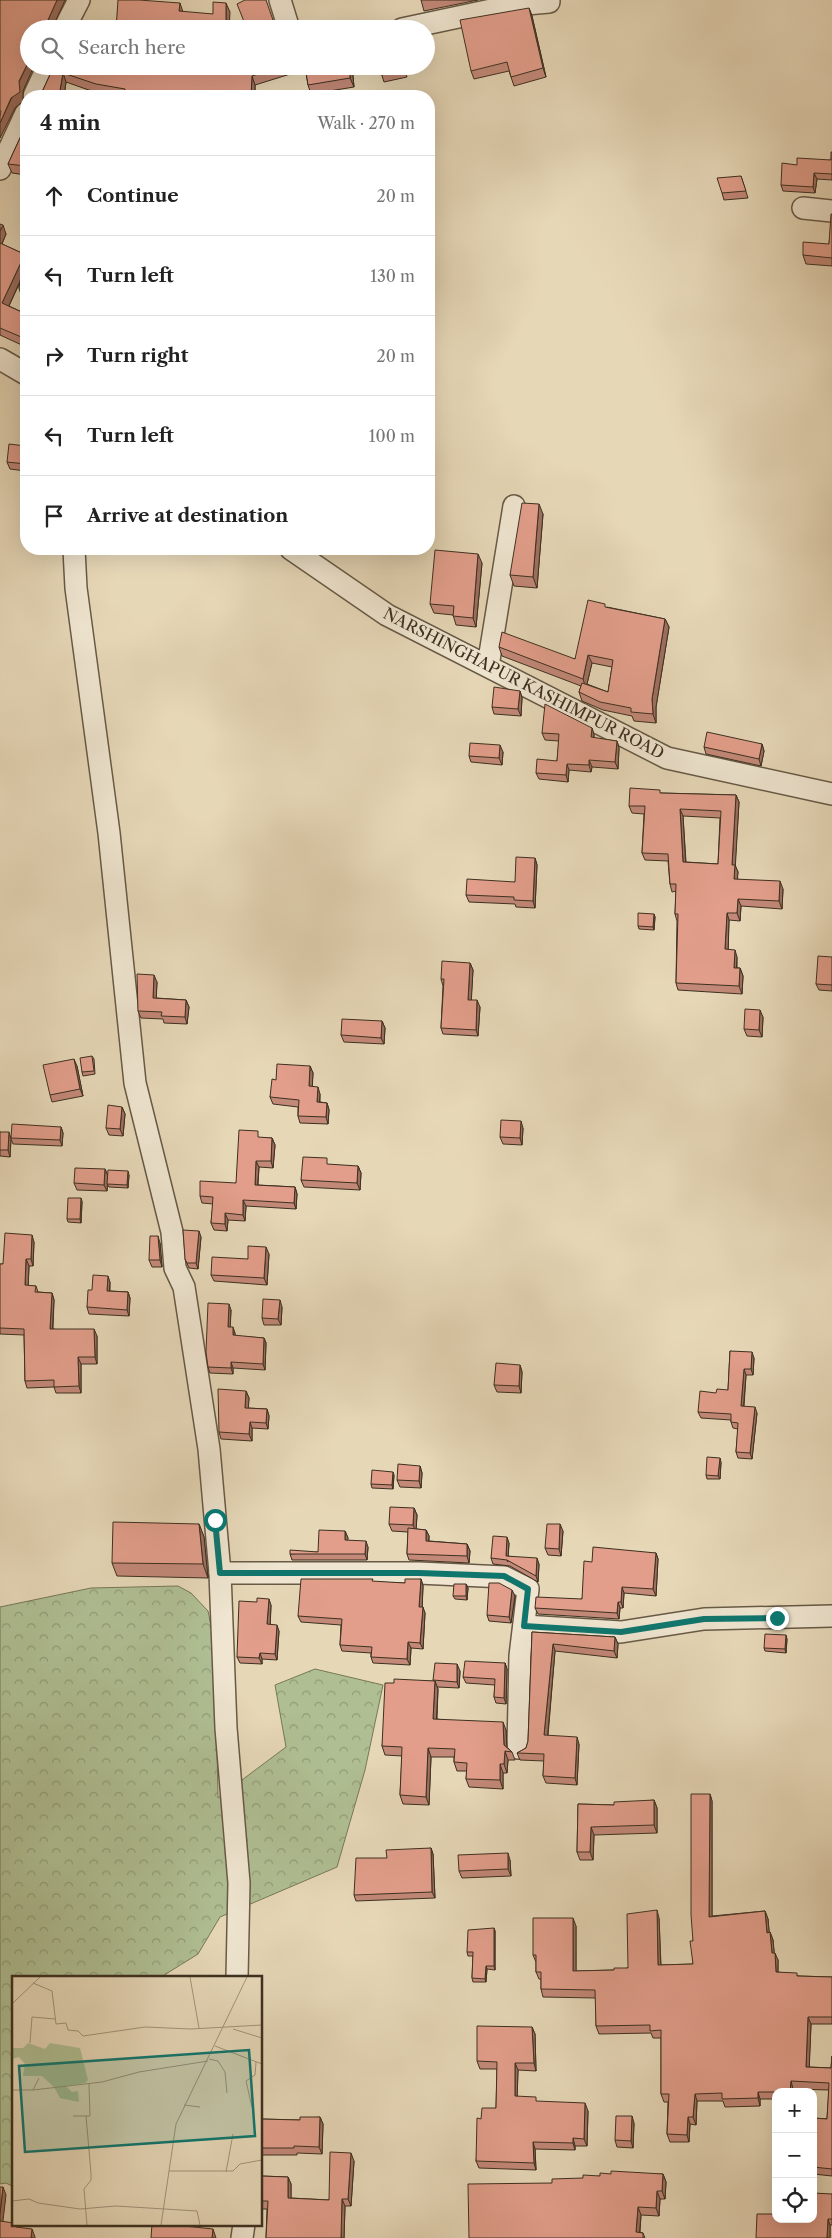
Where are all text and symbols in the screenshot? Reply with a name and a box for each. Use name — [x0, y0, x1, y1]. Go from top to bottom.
search box — [20, 20, 435, 75]
icon: search — [38, 34, 66, 62]
text: Search here — [78, 36, 186, 59]
text: 4 min — [40, 110, 101, 135]
text: Walk · 270 m — [317, 113, 415, 133]
icon: ahead — [40, 182, 68, 210]
text: Continue — [87, 184, 179, 207]
text: 20 m — [376, 186, 415, 206]
icon: left — [40, 262, 68, 290]
text: Turn left — [87, 264, 174, 287]
text: 130 m — [370, 266, 415, 286]
icon: right — [40, 342, 68, 370]
text: Turn right — [87, 344, 188, 367]
text: 20 m — [376, 346, 415, 366]
icon: left — [40, 422, 68, 450]
text: Turn left — [87, 424, 174, 447]
text: 100 m — [369, 426, 415, 446]
icon: arrive — [40, 502, 68, 530]
text: Arrive at destination — [87, 504, 288, 527]
street label: NARSHINGHAPUR KASHIMPUR ROAD — [380, 603, 668, 763]
route start — [204, 1509, 227, 1532]
route end — [766, 1607, 789, 1630]
inset map — [12, 1976, 262, 2226]
map controls — [772, 2088, 817, 2223]
button: + — [772, 2088, 817, 2133]
button: − — [772, 2133, 817, 2178]
button: locate — [772, 2178, 817, 2223]

